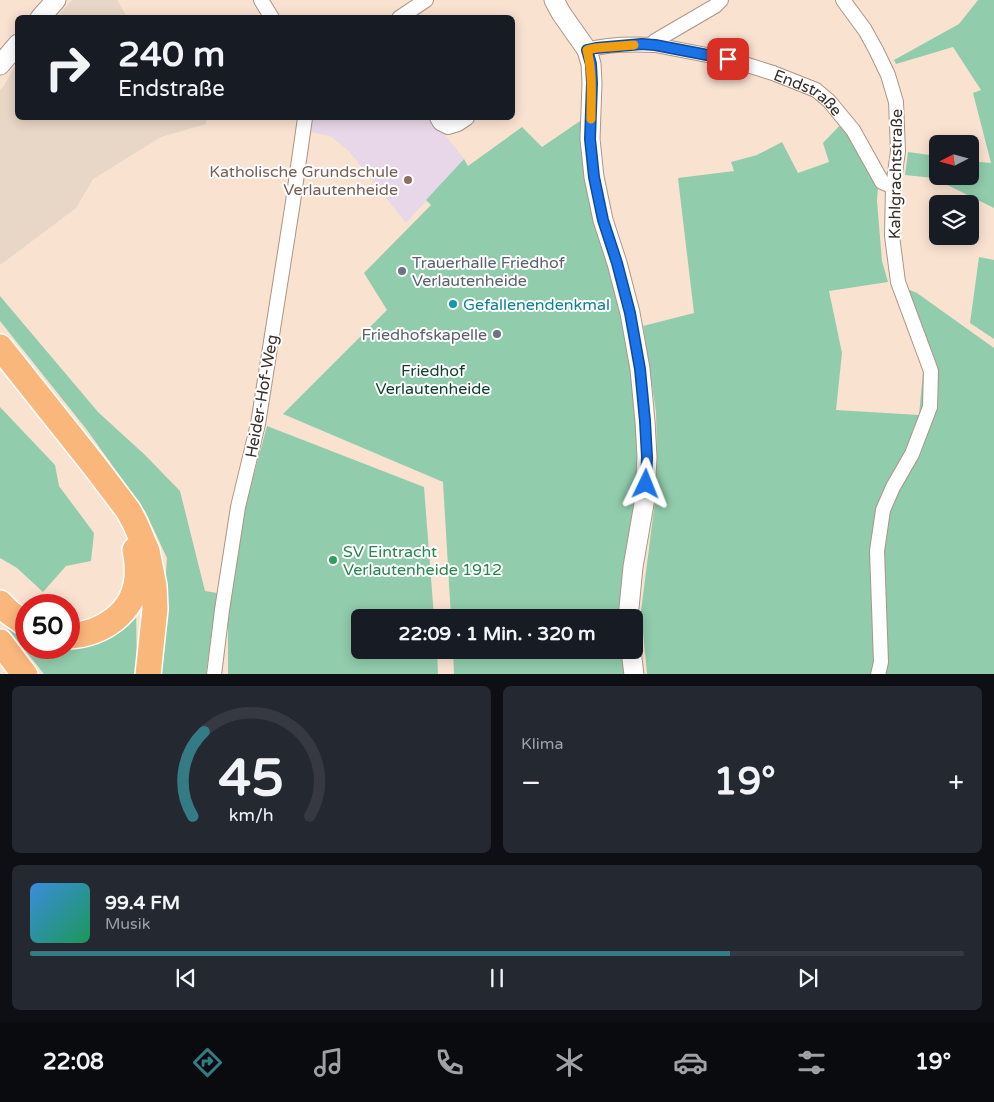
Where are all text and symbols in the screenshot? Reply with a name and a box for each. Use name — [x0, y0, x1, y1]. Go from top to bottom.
text: 240 m — [118, 34, 225, 76]
icon: right — [35, 35, 100, 100]
pin — [707, 38, 749, 80]
icon: arrive — [714, 45, 742, 73]
street label: Endstraße — [771, 65, 846, 120]
text: Endstraße — [118, 76, 225, 102]
street label: Kahlgrachtstraße — [885, 109, 907, 239]
north arrow — [929, 135, 979, 185]
map controls — [929, 135, 979, 245]
place label: Katholische Grundschule Verlautenheide — [209, 162, 398, 200]
marker: Katholische Grundschule Verlautenheide — [402, 174, 414, 186]
button: layers — [929, 195, 979, 245]
place label: Trauerhalle Friedhof Verlautenheide — [412, 253, 566, 291]
marker: Trauerhalle Friedhof Verlautenheide — [396, 265, 408, 277]
place label: Gefallenendenkmal — [463, 295, 610, 315]
marker: Gefallenendenkmal — [447, 298, 459, 310]
place label: Friedhofskapelle — [362, 325, 487, 345]
marker: Friedhofskapelle — [491, 328, 503, 340]
street label: Heider-Hof-Weg — [241, 333, 283, 459]
park label: Friedhof Verlautenheide — [376, 361, 490, 399]
position arrow — [619, 457, 671, 509]
place label: SV Eintracht Verlautenheide 1912 — [343, 542, 502, 580]
marker: SV Eintracht Verlautenheide 1912 — [327, 554, 339, 566]
speed limit sign: 50 — [15, 594, 80, 659]
text: 22:09 · 1 Min. · 320 m — [399, 623, 595, 645]
text: Klima — [521, 734, 563, 754]
text: 45 — [219, 747, 284, 810]
text: 19° — [714, 759, 776, 805]
text: − — [521, 766, 541, 800]
text: + — [948, 766, 964, 800]
text: km/h — [229, 805, 274, 826]
text: 99.4 FM — [105, 892, 180, 914]
text: Musik — [105, 914, 150, 934]
icon: previous — [172, 964, 200, 992]
icon: pause — [483, 964, 511, 992]
icon: next — [794, 964, 822, 992]
icon: directions — [190, 1045, 225, 1080]
icon: music — [311, 1045, 346, 1080]
icon: phone — [432, 1045, 467, 1080]
icon: climate — [552, 1045, 587, 1080]
icon: car — [673, 1045, 708, 1080]
icon: filters — [794, 1045, 829, 1080]
text: 22:08 — [43, 1049, 104, 1075]
text: 19° — [915, 1049, 951, 1075]

